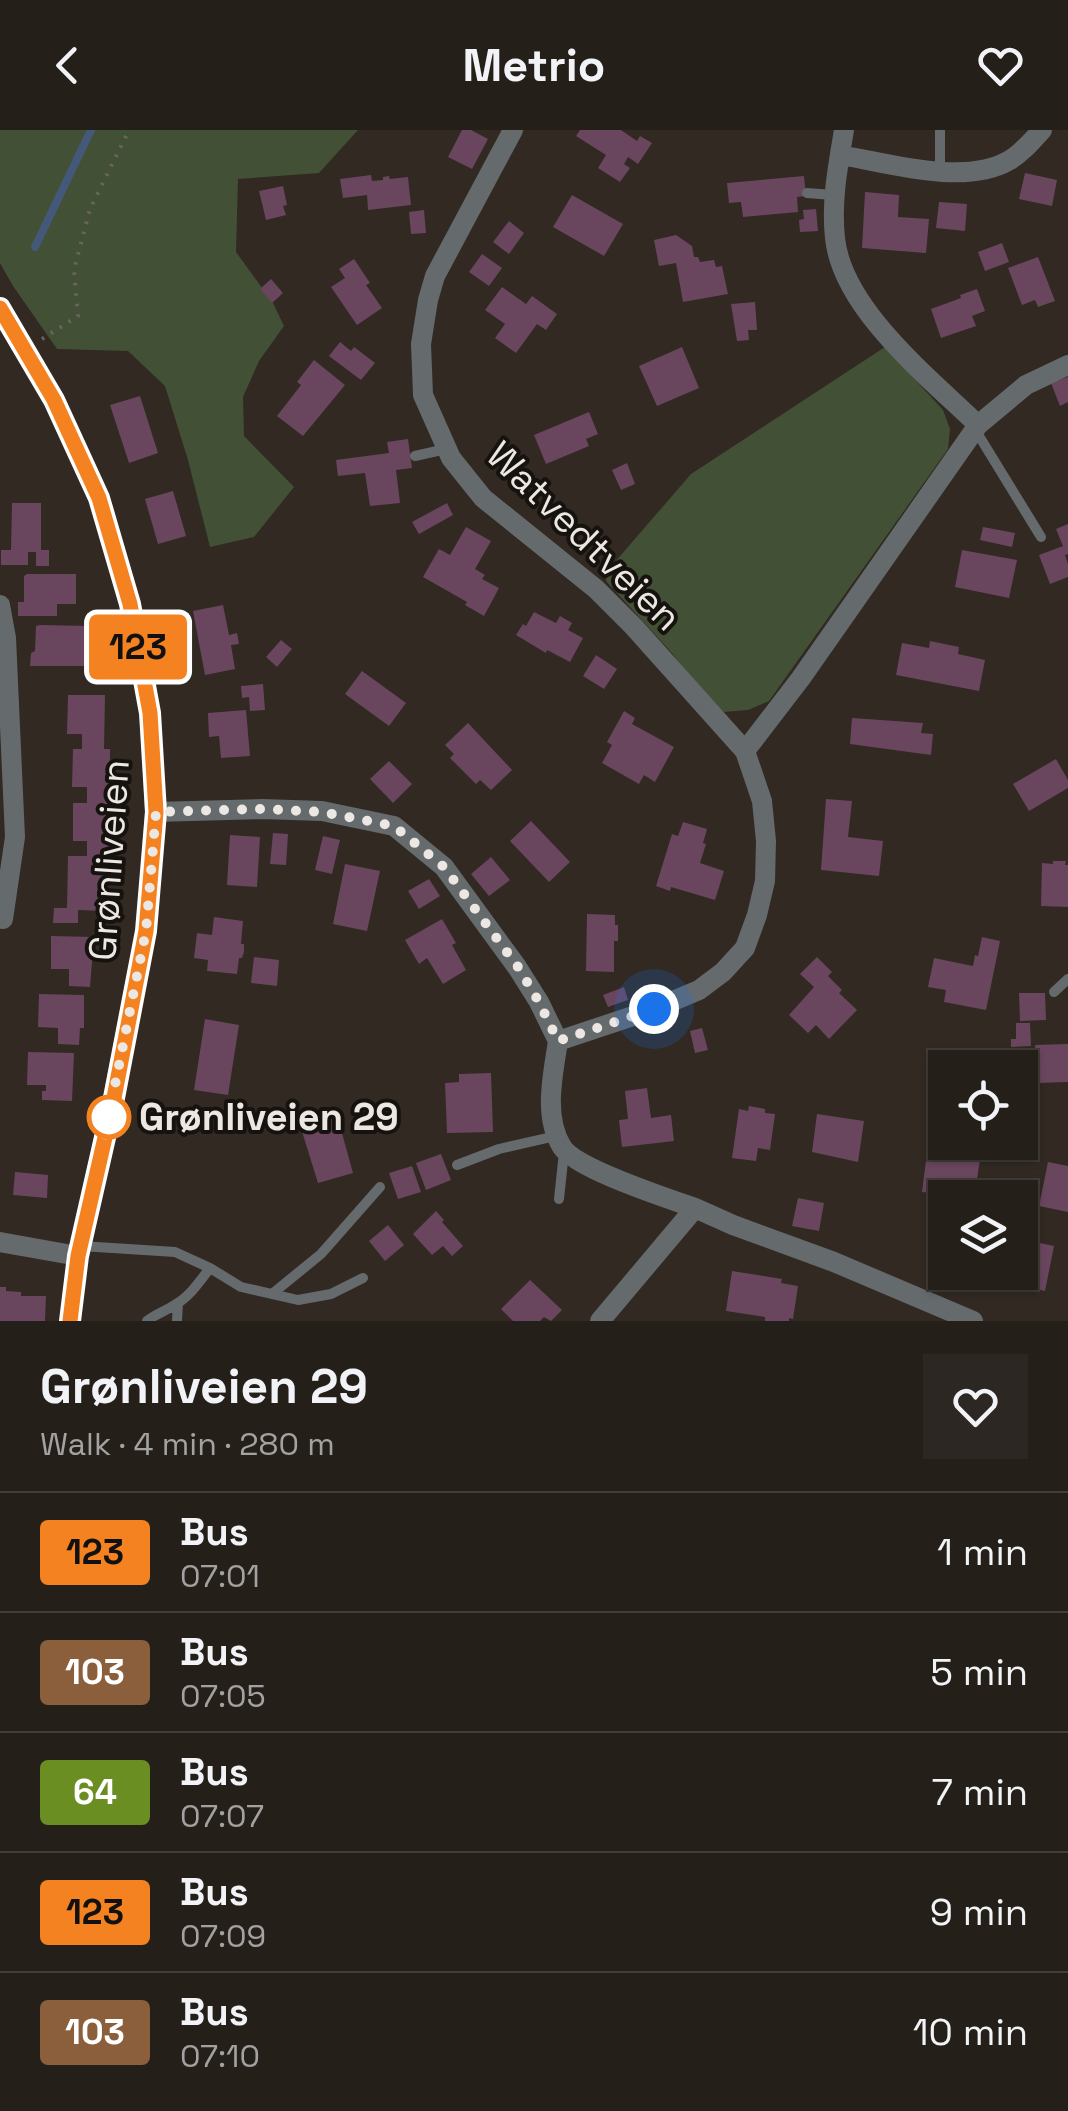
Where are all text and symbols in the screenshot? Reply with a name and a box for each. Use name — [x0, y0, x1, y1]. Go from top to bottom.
text: Metrio — [463, 37, 605, 94]
icon: back — [40, 38, 95, 93]
icon: heart — [973, 38, 1028, 93]
street label: Watvedtveien — [477, 431, 691, 641]
line badge: 123 — [80, 614, 196, 680]
text: 123 — [109, 625, 167, 669]
street label: Grønliveien — [78, 758, 140, 962]
your location — [629, 984, 679, 1034]
map controls — [928, 1050, 1038, 1290]
button: locate — [928, 1050, 1038, 1160]
place label: Grønliveien 29 — [139, 1093, 399, 1141]
marker: Grønliveien 29 — [88, 1096, 130, 1138]
button: layers — [928, 1180, 1038, 1290]
button: heart — [923, 1354, 1028, 1459]
text: Grønliveien 29 — [40, 1356, 368, 1417]
text: Walk · 4 min · 280 m — [40, 1424, 335, 1464]
text: Bus — [180, 1508, 249, 1556]
text: 1 min — [937, 1528, 1028, 1576]
text: 123 — [66, 1530, 124, 1574]
text: 07:01 — [180, 1556, 260, 1596]
text: Bus — [180, 1628, 249, 1676]
text: 5 min — [930, 1648, 1028, 1696]
text: 103 — [65, 1650, 125, 1694]
text: 07:05 — [180, 1676, 266, 1716]
text: Bus — [180, 1748, 249, 1796]
text: 7 min — [932, 1768, 1028, 1816]
text: 64 — [73, 1770, 117, 1814]
text: 07:07 — [180, 1796, 264, 1836]
text: Bus — [180, 1868, 249, 1916]
text: 9 min — [930, 1888, 1028, 1936]
text: 123 — [66, 1890, 124, 1934]
text: 07:09 — [180, 1916, 266, 1956]
text: Bus — [180, 1988, 249, 2036]
text: 10 min — [913, 2008, 1028, 2056]
text: 103 — [65, 2010, 125, 2054]
text: 07:10 — [180, 2036, 260, 2076]

